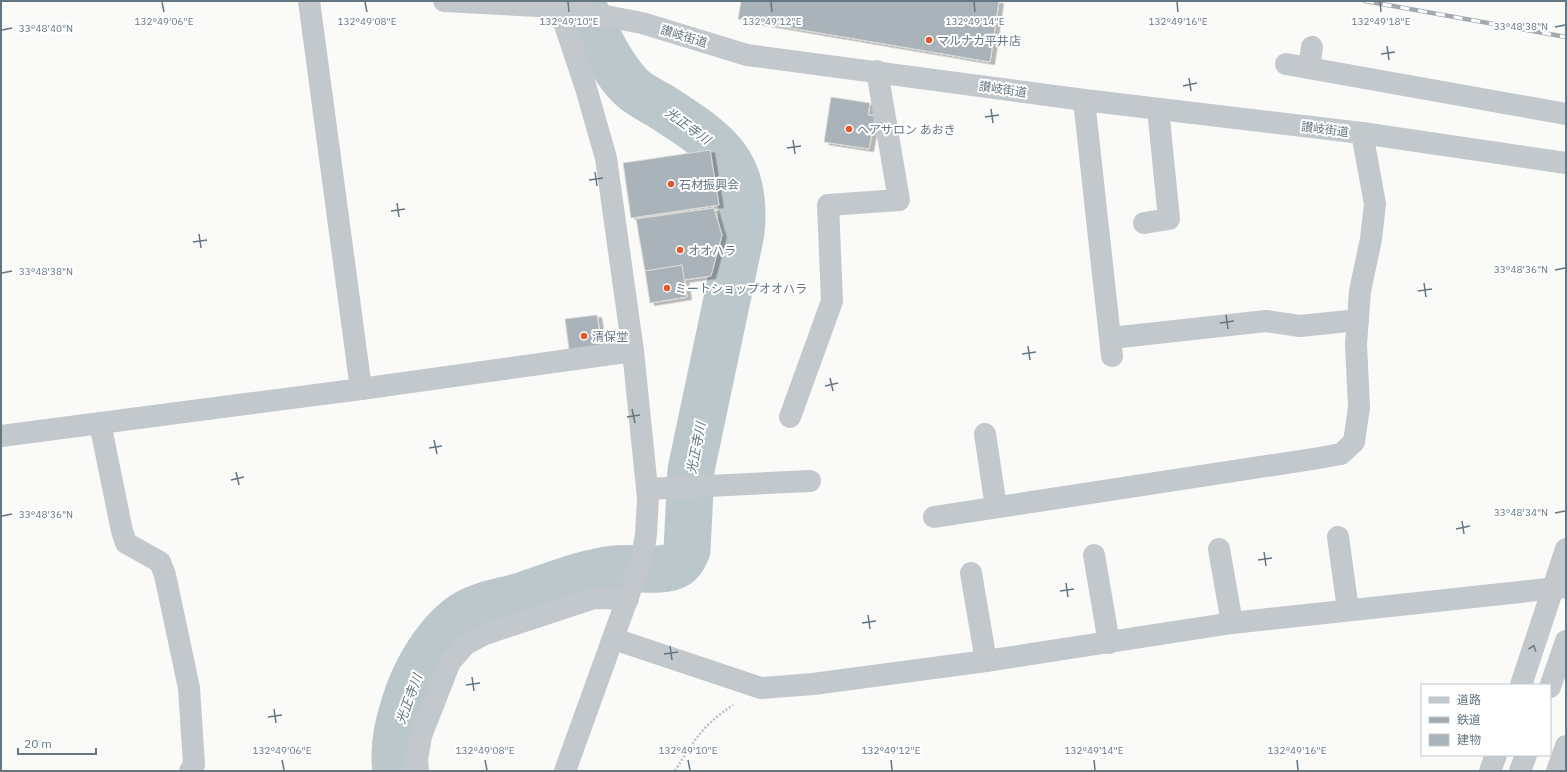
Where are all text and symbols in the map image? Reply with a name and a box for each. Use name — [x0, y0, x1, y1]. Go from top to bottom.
text: 132°49'06"E — [134, 15, 194, 28]
text: 132°49'08"E — [337, 15, 397, 28]
text: 132°49'10"E — [539, 15, 599, 28]
text: 132°49'12"E — [742, 15, 802, 28]
text: 132°49'14"E — [945, 15, 1005, 28]
text: 132°49'16"E — [1148, 15, 1208, 28]
text: 132°49'18"E — [1351, 15, 1411, 28]
text: 33°48'38"N — [1494, 20, 1548, 33]
text: 33°48'40"N — [19, 22, 73, 35]
street label: 讃岐街道 — [659, 22, 709, 50]
place label: マルナカ平井店 — [937, 33, 1021, 48]
marker: マルナカ平井店 — [924, 35, 934, 45]
street label: 讃岐街道 — [978, 78, 1028, 100]
water label: 光正寺川 — [662, 104, 716, 149]
street label: 讃岐街道 — [1300, 119, 1350, 139]
place label: ヘアサロン あおき — [857, 122, 956, 137]
marker: ヘアサロン あおき — [844, 124, 854, 134]
place label: 石材振興会 — [679, 177, 739, 192]
marker: 石材振興会 — [666, 179, 676, 189]
place label: オオハラ — [688, 243, 736, 258]
marker: オオハラ — [675, 245, 685, 255]
text: 33°48'36"N — [1494, 263, 1548, 276]
text: 33°48'38"N — [19, 265, 73, 278]
place label: ミートショップオオハラ — [675, 281, 807, 296]
marker: ミートショップオオハラ — [662, 283, 672, 293]
place label: 清保堂 — [592, 329, 628, 344]
marker: 清保堂 — [579, 331, 589, 341]
water label: 光正寺川 — [683, 419, 710, 475]
text: 33°48'34"N — [1494, 506, 1548, 519]
text: 33°48'36"N — [19, 508, 73, 521]
one-way arrow — [1529, 645, 1537, 652]
water label: 光正寺川 — [392, 670, 427, 726]
legend — [1421, 684, 1551, 756]
text: 道路 — [1457, 692, 1481, 707]
text: 鉄道 — [1457, 712, 1481, 727]
scale bar — [18, 730, 96, 756]
text: 建物 — [1457, 732, 1481, 747]
text: 20 m — [24, 736, 52, 751]
text: 132°49'06"E — [252, 744, 312, 757]
text: 132°49'08"E — [455, 744, 515, 757]
text: 132°49'10"E — [658, 744, 718, 757]
text: 132°49'12"E — [861, 744, 921, 757]
text: 132°49'14"E — [1064, 744, 1124, 757]
text: 132°49'16"E — [1267, 744, 1327, 757]

